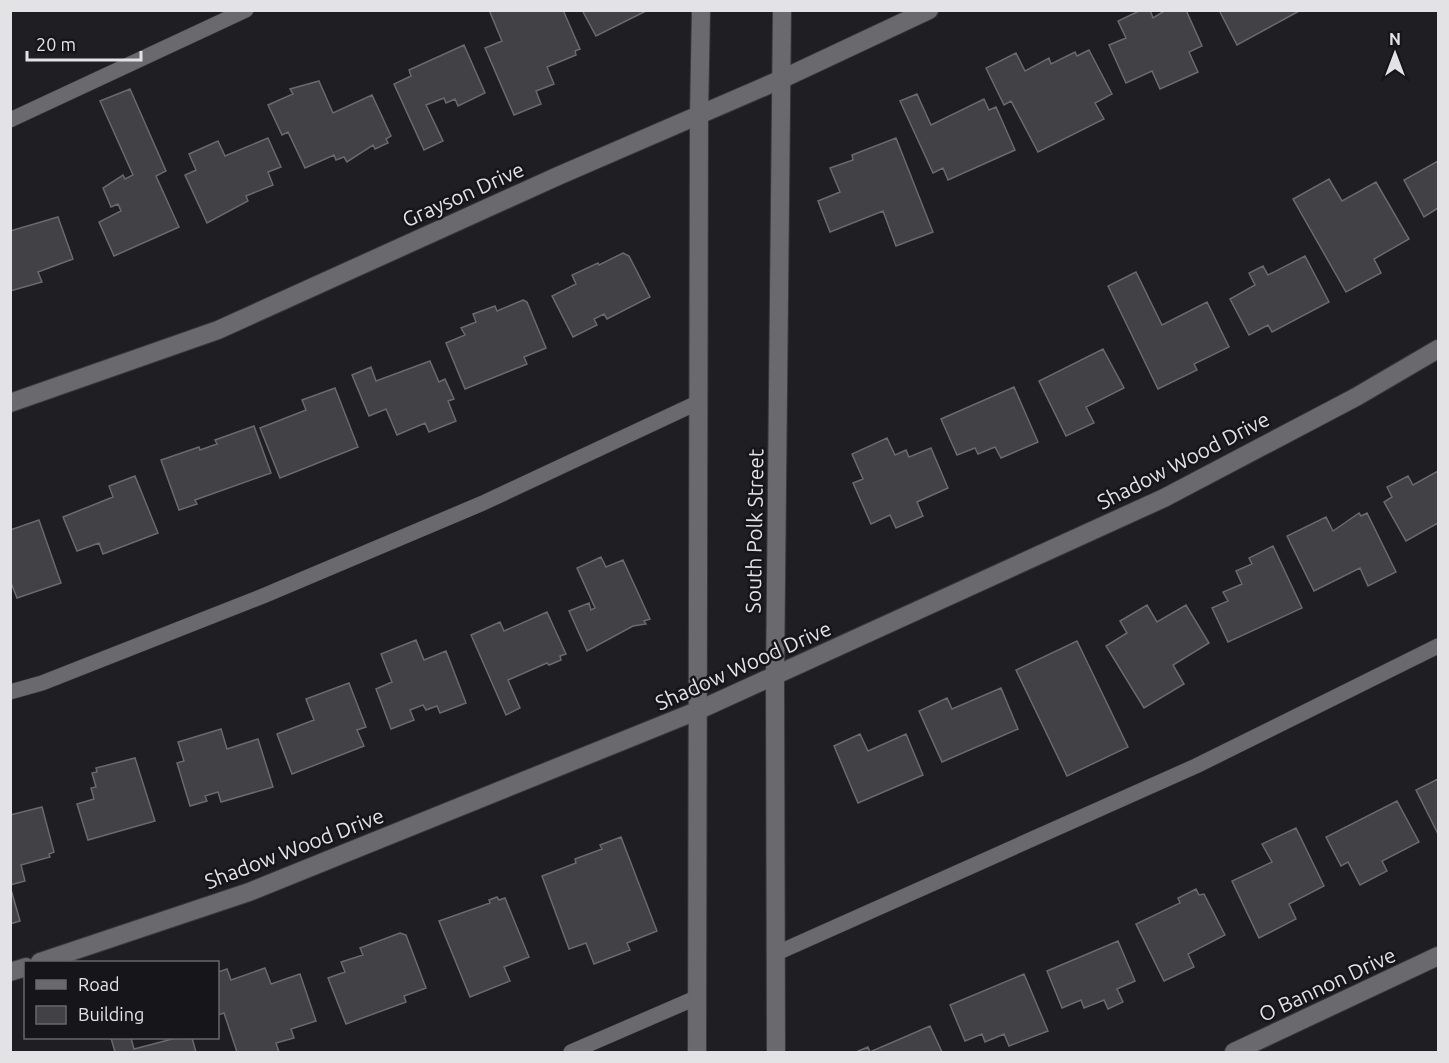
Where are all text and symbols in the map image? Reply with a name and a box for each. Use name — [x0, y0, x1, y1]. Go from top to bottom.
scale bar — [27, 24, 141, 62]
north arrow — [1365, 24, 1425, 84]
text: N — [1389, 30, 1401, 48]
text: 20 m — [36, 34, 76, 54]
street label: Grayson Drive — [398, 156, 528, 232]
street label: Shadow Wood Drive — [1093, 406, 1273, 514]
street label: South Polk Street — [741, 449, 767, 613]
street label: Shadow Wood Drive — [651, 615, 835, 715]
street label: Shadow Wood Drive — [201, 803, 387, 893]
street label: O Bannon Drive — [1255, 942, 1399, 1026]
legend — [24, 961, 219, 1039]
text: Road — [78, 974, 120, 994]
text: Building — [78, 1004, 144, 1024]

